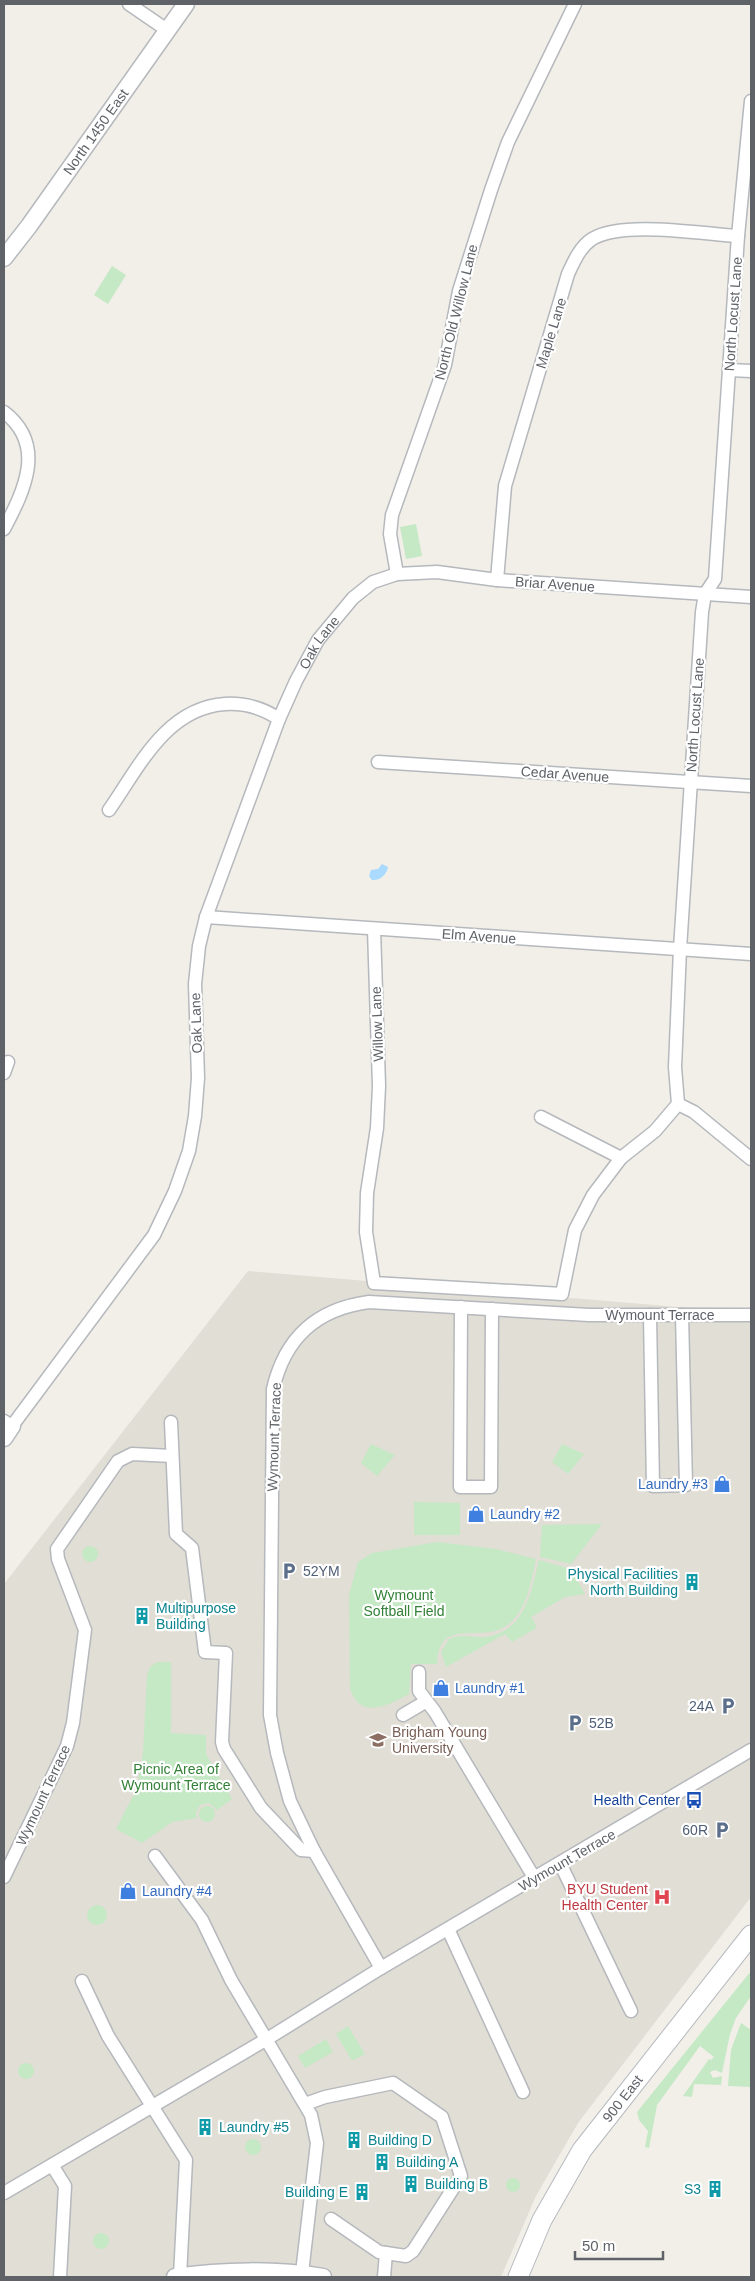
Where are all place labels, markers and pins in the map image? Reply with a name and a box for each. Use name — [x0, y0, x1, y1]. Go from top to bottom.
shop icon: Laundry #3 — [712, 1474, 732, 1494]
place label: Laundry #3 — [638, 1476, 708, 1492]
shop icon: Laundry #2 — [466, 1504, 486, 1524]
place label: Laundry #2 — [490, 1506, 560, 1522]
parking icon: 52YM — [279, 1561, 299, 1581]
place label: 52YM — [303, 1563, 340, 1579]
place label: Physical Facilities North Building — [568, 1566, 678, 1598]
building icon: Physical Facilities North Building — [682, 1572, 702, 1592]
place label: Multipurpose Building — [156, 1600, 236, 1632]
building icon: Multipurpose Building — [132, 1606, 152, 1626]
shop icon: Laundry #1 — [431, 1678, 451, 1698]
place label: Laundry #1 — [455, 1680, 525, 1696]
parking icon: 24A — [718, 1696, 738, 1716]
place label: 24A — [689, 1698, 715, 1714]
parking icon: 52B — [565, 1713, 585, 1733]
place label: 52B — [589, 1715, 614, 1731]
place label: Brigham Young University — [392, 1724, 487, 1756]
school or university icon: Brigham Young University — [368, 1730, 388, 1750]
bus stop icon: Health Center — [684, 1790, 704, 1810]
place label: Health Center — [594, 1792, 680, 1808]
parking icon: 60R — [712, 1820, 732, 1840]
place label: 60R — [682, 1822, 708, 1838]
shop icon: Laundry #4 — [118, 1881, 138, 1901]
place label: BYU Student Health Center — [562, 1881, 648, 1913]
place label: Laundry #4 — [142, 1883, 212, 1899]
hospital icon: BYU Student Health Center — [652, 1887, 672, 1907]
building icon: Laundry #5 — [195, 2117, 215, 2137]
place label: Laundry #5 — [219, 2119, 289, 2135]
building icon: Building D — [344, 2130, 364, 2150]
place label: Building D — [368, 2132, 432, 2148]
building icon: Building A — [372, 2152, 392, 2172]
place label: Building A — [396, 2154, 459, 2170]
building icon: Building B — [401, 2174, 421, 2194]
place label: Building B — [425, 2176, 488, 2192]
building icon: S3 — [705, 2179, 725, 2199]
place label: S3 — [684, 2181, 701, 2197]
building icon: Building E — [352, 2182, 372, 2202]
place label: Building E — [285, 2184, 348, 2200]

